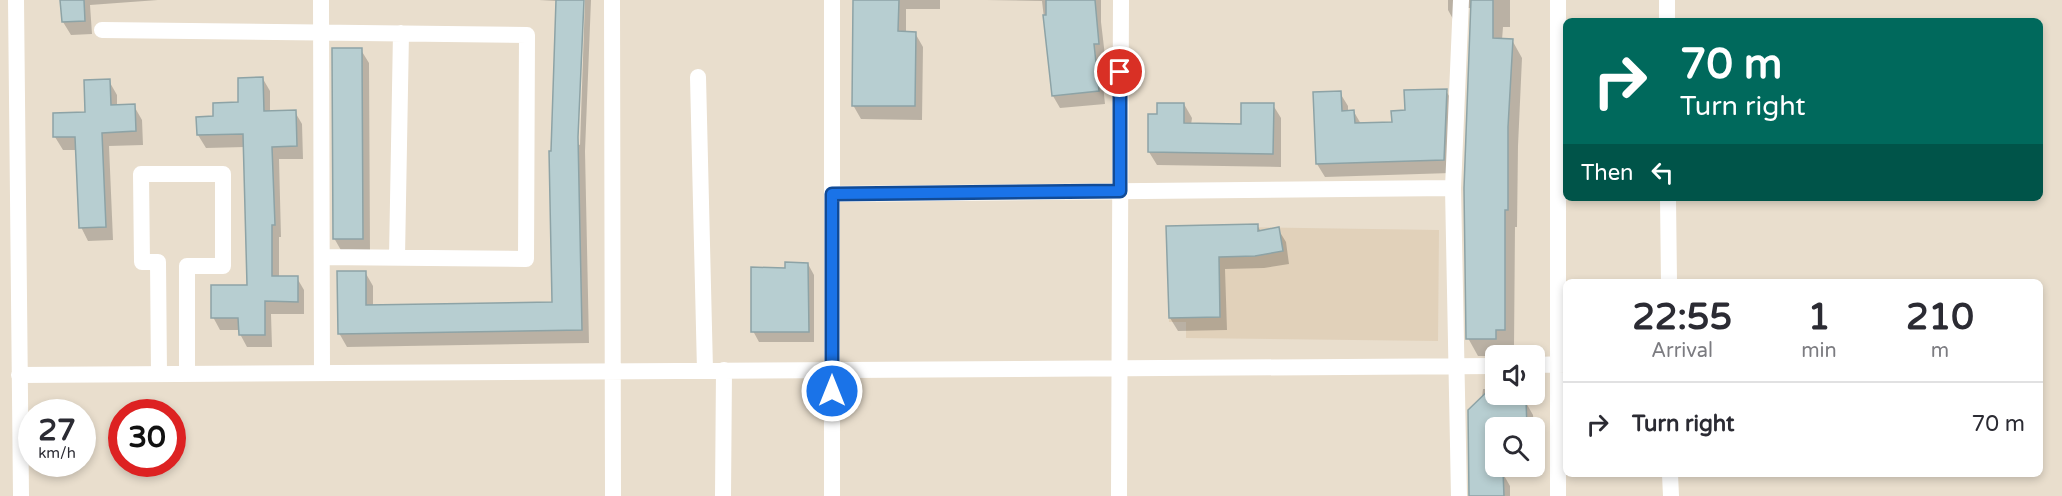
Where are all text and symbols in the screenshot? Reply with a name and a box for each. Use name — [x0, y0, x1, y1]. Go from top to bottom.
text: 70 m — [1680, 39, 1782, 90]
icon: right — [1581, 42, 1659, 120]
pin — [1094, 46, 1145, 97]
icon: arrive — [1103, 55, 1136, 88]
text: Turn right — [1680, 90, 1806, 123]
icon: left — [1646, 156, 1679, 189]
text: Then — [1581, 160, 1634, 186]
text: 22:55 — [1632, 296, 1732, 339]
text: 1 — [1808, 296, 1830, 339]
text: 210 — [1906, 296, 1974, 339]
text: Arrival — [1651, 339, 1713, 363]
text: min — [1801, 339, 1837, 363]
text: m — [1931, 339, 1949, 363]
map controls — [1485, 345, 1545, 477]
button: sound — [1485, 345, 1545, 405]
position arrow — [800, 359, 864, 423]
speed limit sign: 30 — [108, 399, 186, 477]
icon: right — [1581, 408, 1614, 441]
text: Turn right — [1632, 411, 1734, 437]
text: 70 m — [1971, 411, 2025, 437]
text: 27 — [38, 412, 76, 449]
button: search — [1485, 417, 1545, 477]
text: km/h — [38, 444, 76, 462]

